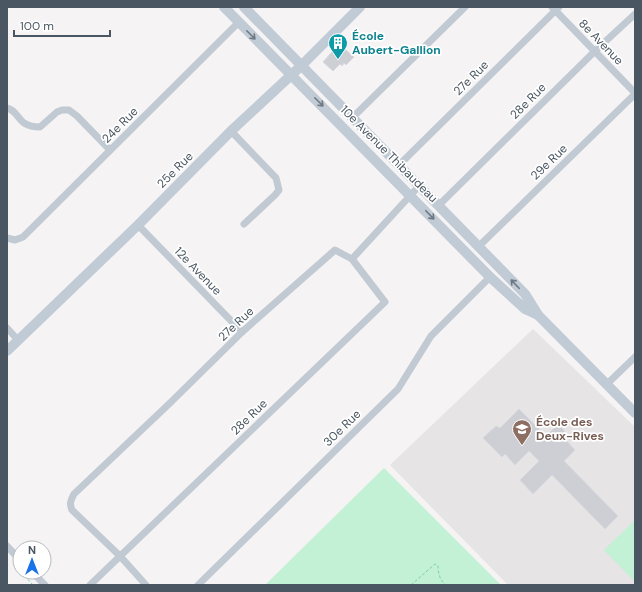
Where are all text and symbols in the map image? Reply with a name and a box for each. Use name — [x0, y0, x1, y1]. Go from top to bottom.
scale bar — [14, 12, 110, 38]
street label: 8e Avenue — [575, 16, 627, 69]
text: 100 m — [20, 18, 54, 34]
place label: École Aubert-Gallion — [352, 28, 441, 58]
one-way arrow — [246, 29, 256, 39]
building icon: École Aubert-Gallion — [327, 32, 349, 60]
street label: 27e Rue — [450, 57, 492, 99]
street label: 28e Rue — [506, 79, 550, 123]
one-way arrow — [314, 97, 324, 107]
street label: 10e Avenue Thibaudeau — [337, 102, 441, 206]
street label: 24e Rue — [98, 103, 142, 147]
street label: 29e Rue — [527, 140, 571, 183]
street label: 25e Rue — [153, 148, 197, 192]
one-way arrow — [425, 210, 435, 220]
street label: 12e Avenue — [171, 243, 225, 299]
one-way arrow — [510, 279, 520, 289]
street label: 27e Rue — [215, 303, 257, 345]
street label: 28e Rue — [227, 396, 271, 438]
street label: 30e Rue — [320, 406, 364, 450]
place label: École des Deux-Rives — [536, 414, 604, 444]
school or university icon: École des Deux-Rives — [511, 418, 533, 446]
north arrow — [12, 540, 52, 580]
text: N — [28, 543, 36, 557]

